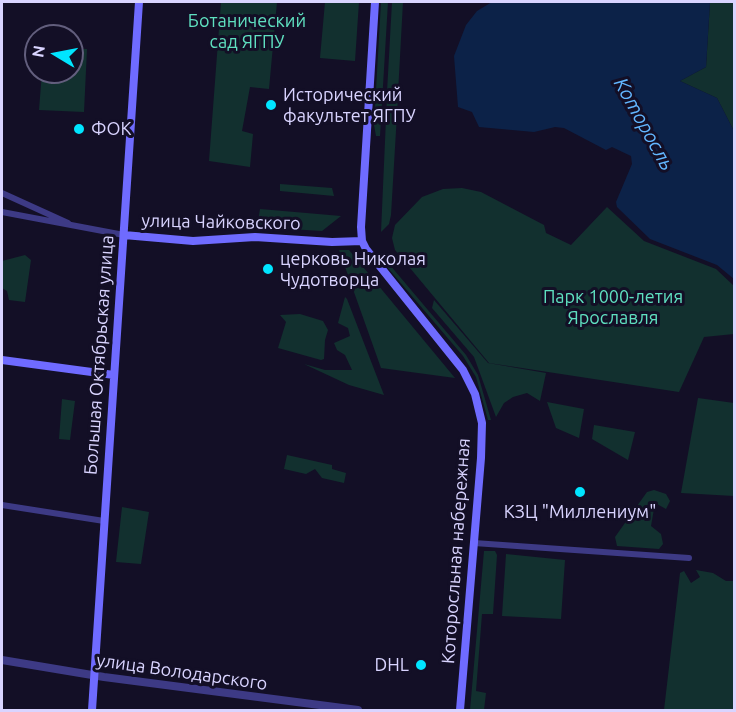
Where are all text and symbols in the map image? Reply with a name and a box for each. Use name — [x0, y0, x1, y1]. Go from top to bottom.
park label: Ботанический сад ЯГПУ — [188, 10, 306, 52]
north arrow — [24, 24, 84, 84]
text: N — [28, 44, 48, 59]
water label: Которосль — [609, 73, 679, 175]
place label: Исторический факультет ЯГПУ — [283, 84, 416, 127]
marker: Исторический факультет ЯГПУ — [264, 98, 278, 112]
place label: ФОК — [91, 118, 131, 140]
marker: ФОК — [72, 122, 86, 136]
street label: улица Чайковского — [141, 210, 301, 234]
street label: Большая Октябрьская улица — [80, 234, 118, 476]
place label: церковь Николая Чудотворца — [280, 248, 426, 290]
marker: церковь Николая Чудотворца — [261, 262, 275, 276]
park label: Парк 1000-летия Ярославля — [543, 286, 683, 328]
street label: Которосльная набережная — [437, 437, 475, 665]
marker: КЗЦ "Миллениум" — [573, 485, 587, 499]
place label: КЗЦ "Миллениум" — [504, 501, 656, 523]
street label: улица Володарского — [95, 649, 269, 695]
place label: DHL — [375, 654, 409, 676]
marker: DHL — [414, 658, 428, 672]

